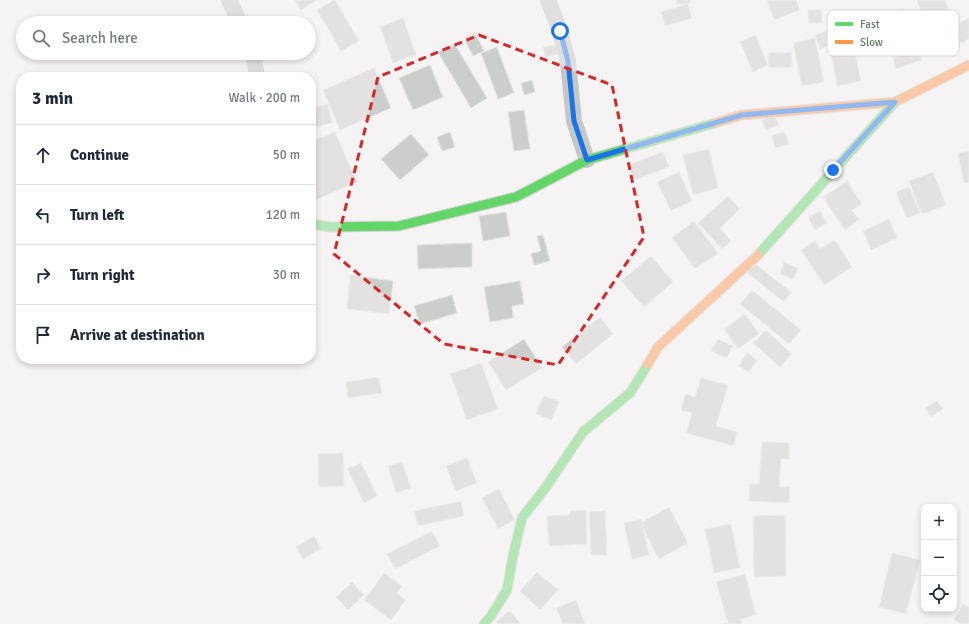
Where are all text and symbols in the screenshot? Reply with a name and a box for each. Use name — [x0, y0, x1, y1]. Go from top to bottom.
legend — [827, 10, 959, 56]
search box — [16, 16, 316, 60]
text: Fast — [860, 18, 880, 31]
route start — [551, 22, 569, 40]
icon: search — [30, 27, 52, 49]
text: Search here — [62, 29, 138, 47]
text: Slow — [860, 36, 883, 49]
text: 3 min — [32, 88, 73, 109]
text: Walk · 200 m — [229, 90, 300, 106]
icon: ahead — [32, 144, 54, 166]
text: Continue — [70, 146, 129, 164]
text: 50 m — [273, 147, 300, 163]
route end — [824, 161, 842, 179]
icon: left — [32, 204, 54, 226]
text: Turn left — [70, 206, 124, 224]
text: 120 m — [266, 207, 300, 223]
icon: right — [32, 264, 54, 286]
text: Turn right — [70, 266, 135, 284]
text: 30 m — [273, 267, 300, 283]
icon: arrive — [32, 324, 54, 346]
text: Arrive at destination — [70, 326, 205, 344]
map controls — [921, 504, 957, 612]
button: + — [921, 504, 957, 540]
button: − — [921, 540, 957, 576]
button: locate — [921, 576, 957, 612]

